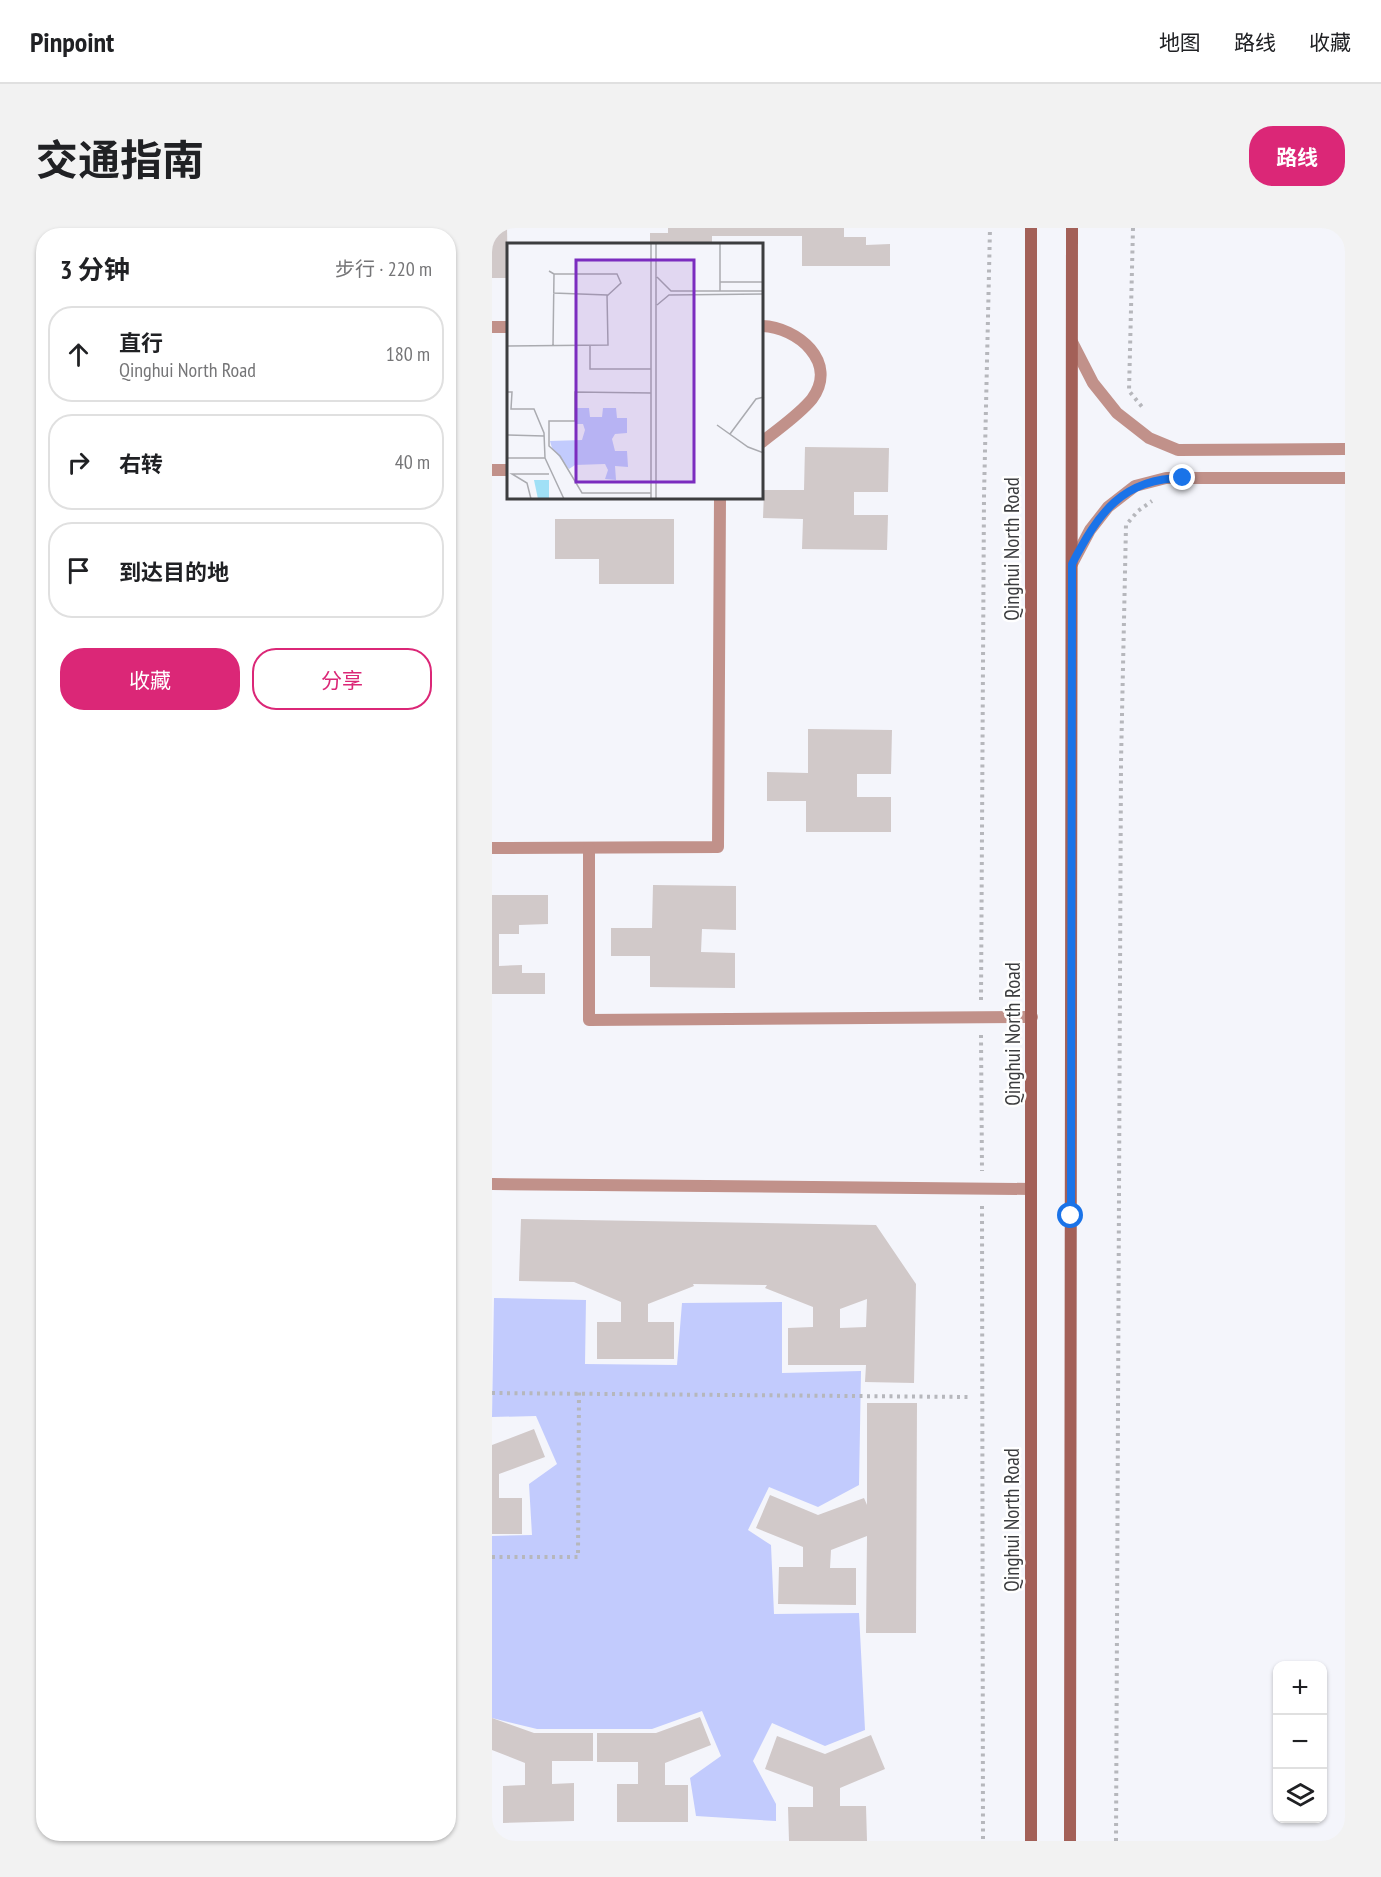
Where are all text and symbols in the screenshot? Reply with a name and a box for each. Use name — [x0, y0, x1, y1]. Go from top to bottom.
text: Pinpoint — [30, 23, 114, 60]
text: 地图 — [1159, 29, 1201, 56]
text: 路线 — [1234, 29, 1276, 56]
text: 收藏 — [1309, 29, 1351, 56]
button: 路线 — [1249, 126, 1345, 186]
text: 交通指南 — [36, 132, 204, 187]
inset map — [507, 243, 764, 500]
text: 3 分钟 — [60, 253, 130, 286]
text: 步行 · 220 m — [335, 256, 432, 282]
text: 直行 — [119, 329, 163, 357]
icon: ahead — [62, 338, 95, 371]
text: 180 m — [386, 341, 430, 367]
text: Qinghui North Road — [119, 357, 256, 383]
icon: right — [62, 446, 95, 479]
text: 40 m — [395, 449, 430, 475]
text: 右转 — [119, 450, 163, 478]
route end — [1169, 464, 1195, 490]
street label: Qinghui North Road — [998, 477, 1025, 621]
icon: arrive — [62, 554, 95, 587]
text: 到达目的地 — [119, 558, 229, 586]
button: 收藏 — [60, 648, 240, 710]
button: 分享 — [252, 648, 432, 710]
street label: Qinghui North Road — [999, 962, 1026, 1106]
route start — [1057, 1202, 1083, 1228]
street label: Qinghui North Road — [998, 1448, 1025, 1592]
map controls — [1273, 1661, 1327, 1823]
button: + — [1273, 1661, 1327, 1715]
button: − — [1273, 1715, 1327, 1769]
button: layers — [1273, 1769, 1327, 1823]

